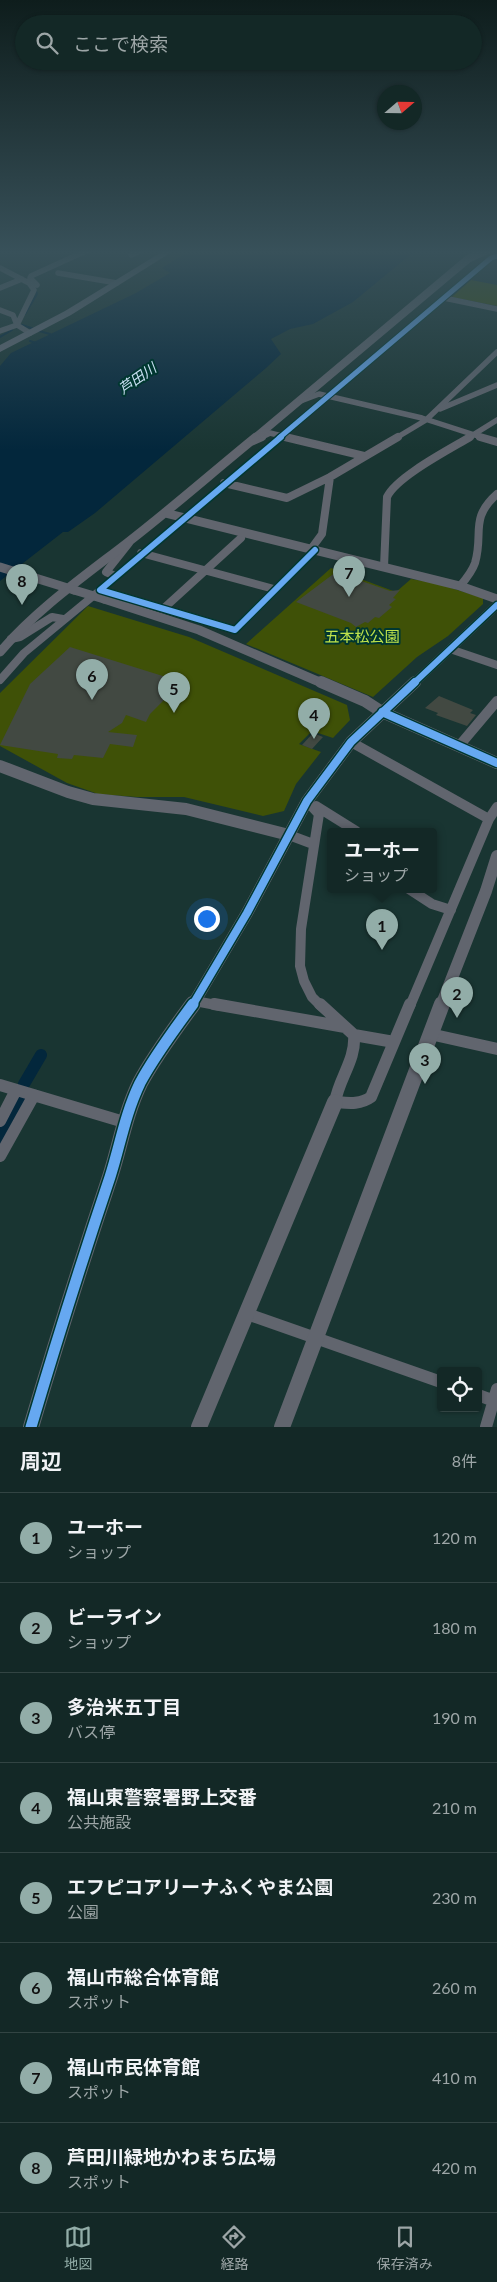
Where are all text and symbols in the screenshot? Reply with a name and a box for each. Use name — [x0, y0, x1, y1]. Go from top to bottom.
search box — [15, 15, 482, 70]
icon: search — [33, 29, 61, 57]
text: ここで検索 — [73, 32, 168, 55]
north arrow — [377, 85, 422, 130]
water label: 芦田川 — [115, 358, 161, 397]
pin: 7 — [333, 556, 365, 597]
pin: 8 — [6, 564, 38, 605]
park label: 五本松公園 — [324, 627, 400, 645]
pin: 6 — [76, 659, 108, 700]
pin: 5 — [158, 672, 190, 713]
pin: 4 — [298, 698, 330, 739]
popup — [327, 828, 437, 893]
text: ユーホー — [344, 838, 420, 861]
text: ショップ — [344, 865, 408, 884]
your location — [194, 906, 220, 932]
pin: 1 — [366, 909, 398, 950]
pin: 2 — [441, 977, 473, 1018]
pin: 3 — [409, 1043, 441, 1084]
map controls — [437, 1367, 482, 1412]
button: locate — [437, 1367, 482, 1412]
text: 周辺 — [20, 1448, 62, 1473]
text: 8件 — [452, 1451, 477, 1470]
text: ユーホー — [67, 1515, 143, 1538]
text: 1 — [31, 1528, 41, 1547]
text: 120 m — [432, 1528, 477, 1547]
text: ショップ — [67, 1542, 131, 1561]
text: ビーライン — [67, 1605, 162, 1628]
text: 2 — [31, 1618, 41, 1637]
text: 180 m — [432, 1618, 477, 1637]
text: ショップ — [67, 1632, 131, 1651]
text: 多治米五丁目 — [67, 1695, 181, 1718]
text: 3 — [31, 1708, 41, 1727]
text: 190 m — [432, 1708, 477, 1727]
text: バス停 — [67, 1722, 115, 1741]
text: 福山東警察署野上交番 — [67, 1785, 257, 1808]
text: 4 — [31, 1798, 41, 1817]
text: 210 m — [432, 1798, 477, 1817]
text: 公共施設 — [67, 1812, 131, 1831]
text: エフピコアリーナふくやま公園 — [67, 1875, 333, 1898]
text: 5 — [31, 1888, 41, 1907]
text: 230 m — [432, 1888, 477, 1907]
text: 公園 — [67, 1902, 99, 1921]
text: 福山市総合体育館 — [67, 1965, 219, 1988]
text: 6 — [31, 1978, 41, 1997]
text: 260 m — [432, 1978, 477, 1997]
text: スポット — [67, 1992, 131, 2011]
text: 福山市民体育館 — [67, 2055, 200, 2078]
text: 7 — [31, 2068, 41, 2087]
text: 410 m — [432, 2068, 477, 2087]
text: スポット — [67, 2082, 131, 2101]
text: 芦田川緑地かわまち広場 — [67, 2145, 276, 2168]
text: 8 — [31, 2158, 41, 2177]
text: 420 m — [432, 2158, 477, 2177]
text: スポット — [67, 2172, 131, 2191]
tab: 地図 — [64, 2223, 92, 2273]
tab: 経路 — [220, 2223, 248, 2273]
tab: 保存済み — [377, 2223, 433, 2273]

